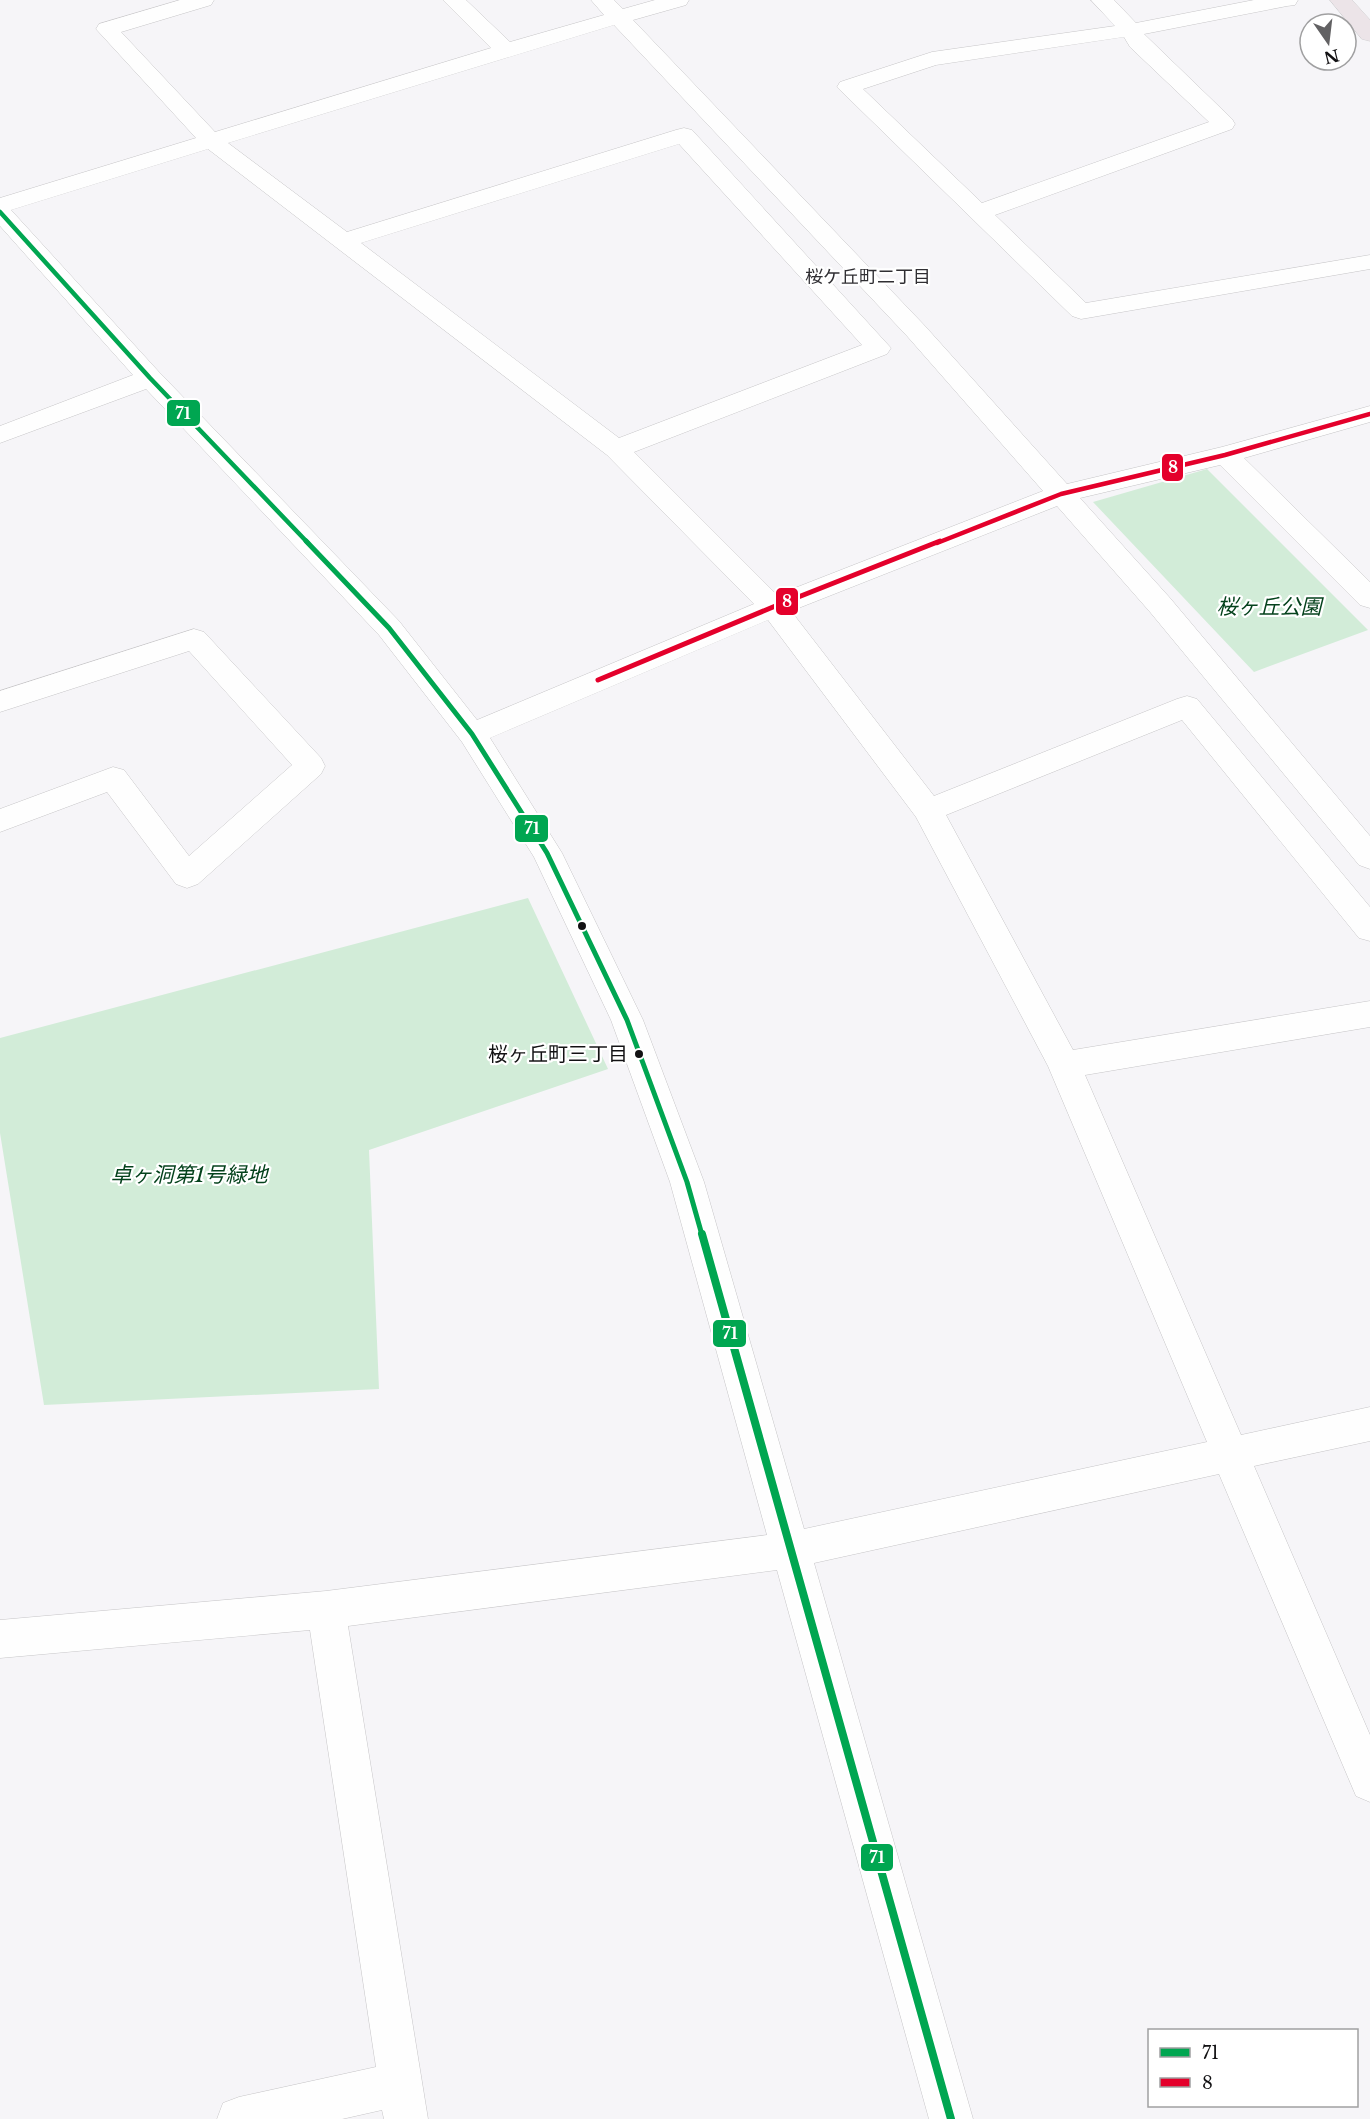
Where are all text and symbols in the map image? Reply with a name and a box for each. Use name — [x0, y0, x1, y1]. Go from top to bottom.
north arrow — [1298, 12, 1358, 72]
text: N — [1322, 45, 1341, 68]
district label: 桜ケ丘町二丁目 — [805, 266, 931, 288]
line badge: 71 — [166, 399, 201, 427]
text: 71 — [175, 403, 191, 423]
line badge: 8 — [1161, 453, 1184, 482]
text: 8 — [1168, 457, 1178, 477]
line badge: 8 — [775, 587, 799, 616]
text: 8 — [782, 591, 792, 611]
park label: 桜ヶ丘公園 — [1217, 594, 1324, 620]
line badge: 71 — [514, 814, 549, 843]
text: 71 — [524, 818, 540, 838]
unlabelled marker — [576, 920, 588, 932]
place label: 桜ヶ丘町三丁目 — [488, 1042, 628, 1066]
marker: 桜ヶ丘町三丁目 — [633, 1048, 645, 1060]
park label: 卓ヶ洞第1号緑地 — [111, 1162, 269, 1188]
line badge: 71 — [712, 1319, 747, 1348]
text: 71 — [722, 1323, 738, 1343]
line badge: 71 — [860, 1843, 894, 1872]
text: 71 — [869, 1847, 885, 1867]
legend — [1148, 2029, 1358, 2107]
text: 71 — [1202, 2042, 1219, 2064]
text: 8 — [1202, 2072, 1213, 2094]

